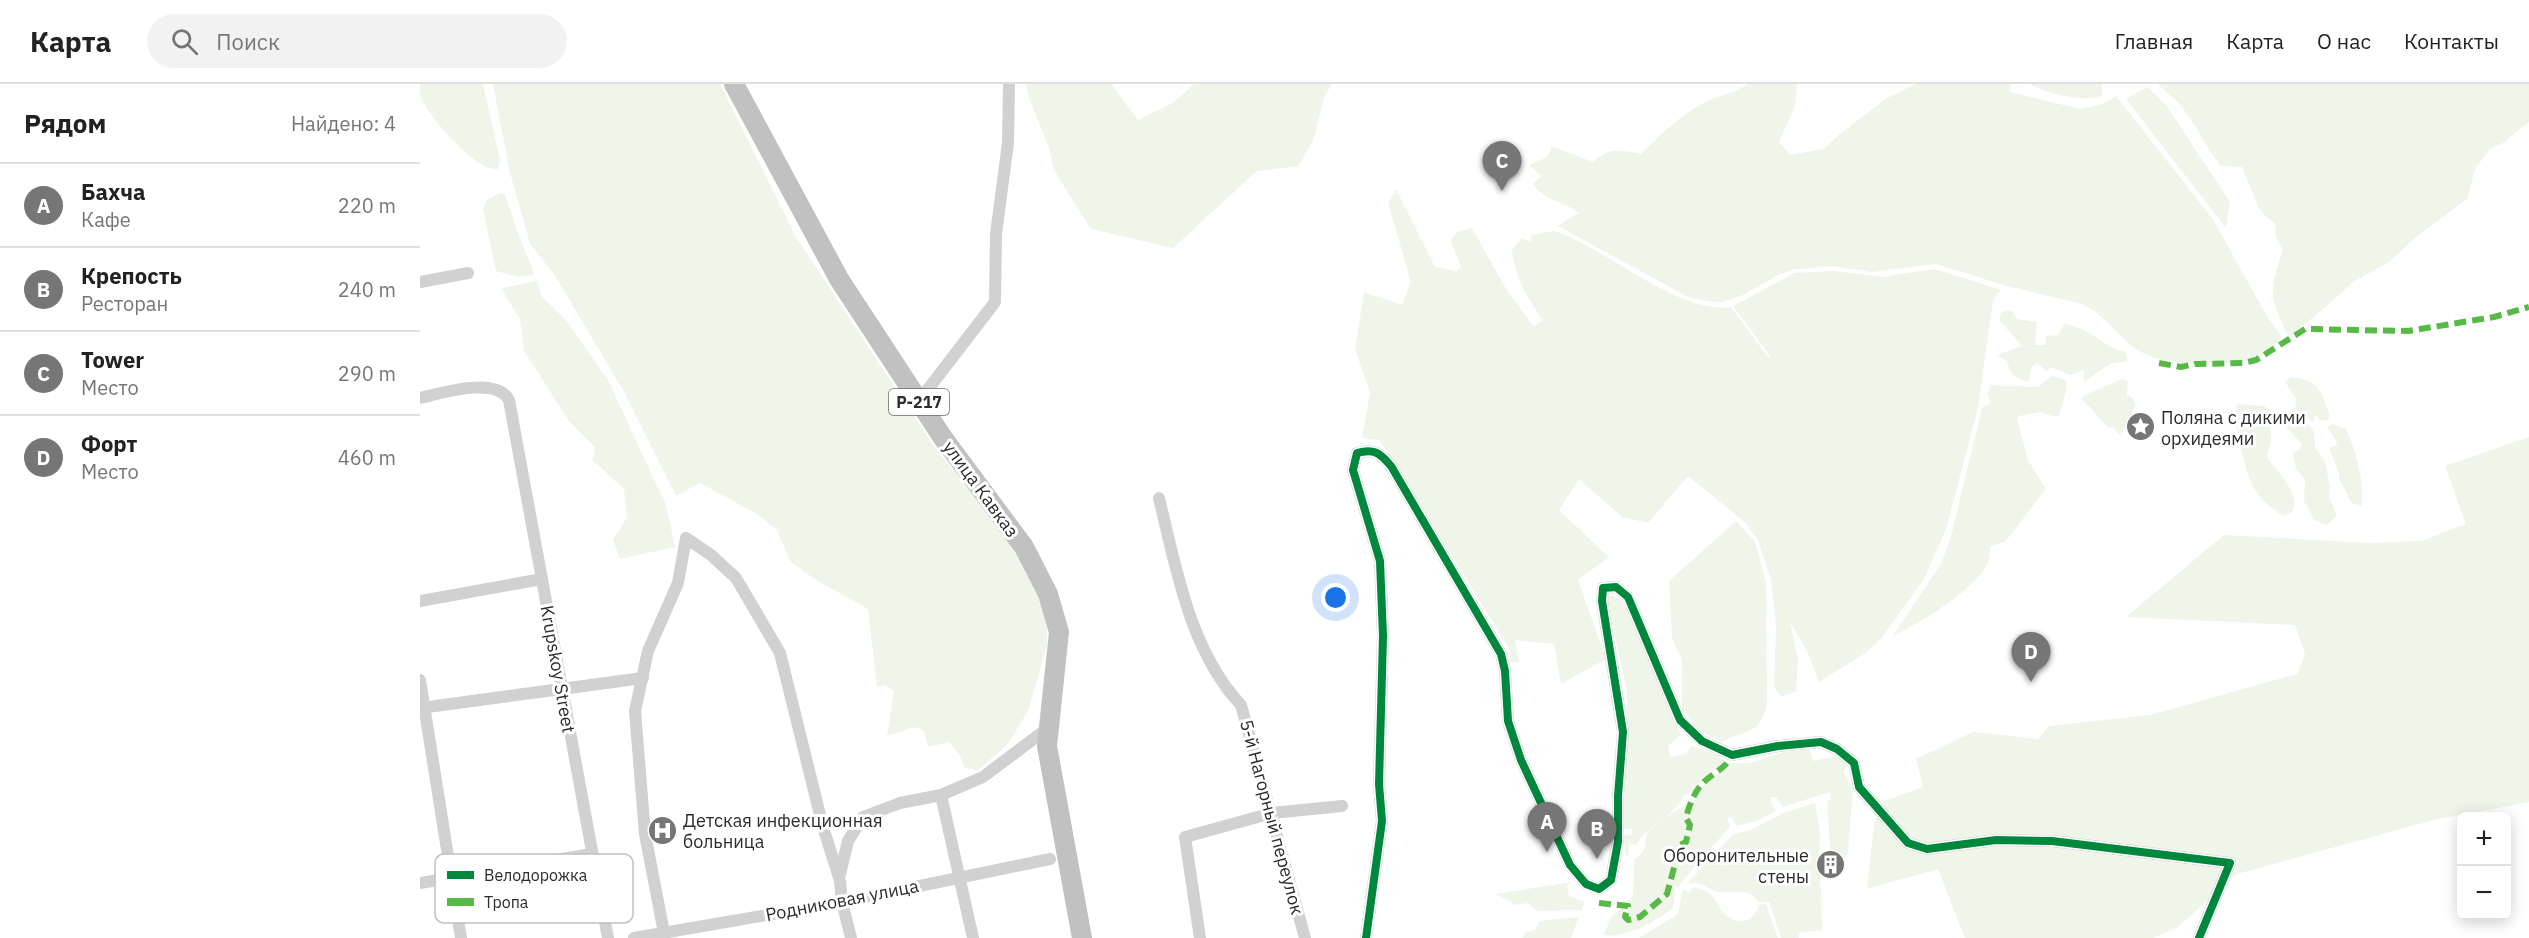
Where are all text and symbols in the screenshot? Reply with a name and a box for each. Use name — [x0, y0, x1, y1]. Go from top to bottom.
search box — [147, 14, 567, 68]
text: Карта — [30, 23, 111, 60]
icon: search — [168, 25, 201, 58]
text: Поиск — [216, 27, 280, 56]
text: Главная — [2115, 27, 2193, 55]
text: Карта — [2226, 27, 2284, 55]
text: О нас — [2317, 27, 2371, 55]
text: Контакты — [2404, 27, 2499, 55]
text: Рядом — [24, 106, 106, 140]
text: Найдено: 4 — [291, 110, 396, 137]
pin: C — [1482, 141, 1522, 191]
text: Бахча — [81, 177, 145, 206]
text: A — [37, 192, 50, 219]
text: 220 m — [338, 192, 396, 219]
text: Кафе — [81, 206, 131, 233]
text: Крепость — [81, 261, 182, 290]
text: B — [37, 276, 50, 303]
text: 240 m — [338, 276, 396, 303]
text: Ресторан — [81, 290, 168, 317]
text: Tower — [81, 345, 144, 374]
text: C — [37, 360, 50, 387]
text: 290 m — [338, 360, 396, 387]
text: Место — [81, 374, 139, 401]
road number: Р-217 — [889, 389, 949, 415]
place label: Поляна с дикими орхидеями — [2161, 406, 2306, 450]
place icon: Поляна с дикими орхидеями — [2124, 411, 2156, 443]
text: Форт — [81, 429, 137, 458]
street label: улица Кавказ — [938, 436, 1024, 542]
text: D — [37, 444, 50, 471]
text: 460 m — [338, 444, 396, 471]
text: Место — [81, 458, 139, 485]
your location — [1321, 583, 1350, 612]
street label: Krupskoy Street — [535, 603, 581, 735]
pin: D — [2012, 632, 2050, 682]
street label: 5-й Нагорный переулок — [1235, 717, 1309, 917]
pin: A — [1528, 802, 1566, 852]
place label: Детская инфекционная больница — [683, 809, 883, 853]
pin: B — [1578, 810, 1616, 859]
map controls — [2457, 812, 2511, 920]
button: + — [2457, 812, 2511, 866]
hospital icon: Детская инфекционная больница — [646, 814, 678, 846]
place label: Оборонительные стены — [1663, 844, 1809, 888]
building icon: Оборонительные стены — [1814, 849, 1846, 881]
legend — [435, 854, 633, 923]
text: Велодорожка — [484, 865, 588, 885]
button: − — [2457, 866, 2511, 920]
street label: Родниковая улица — [763, 874, 921, 926]
text: Тропа — [484, 892, 529, 912]

